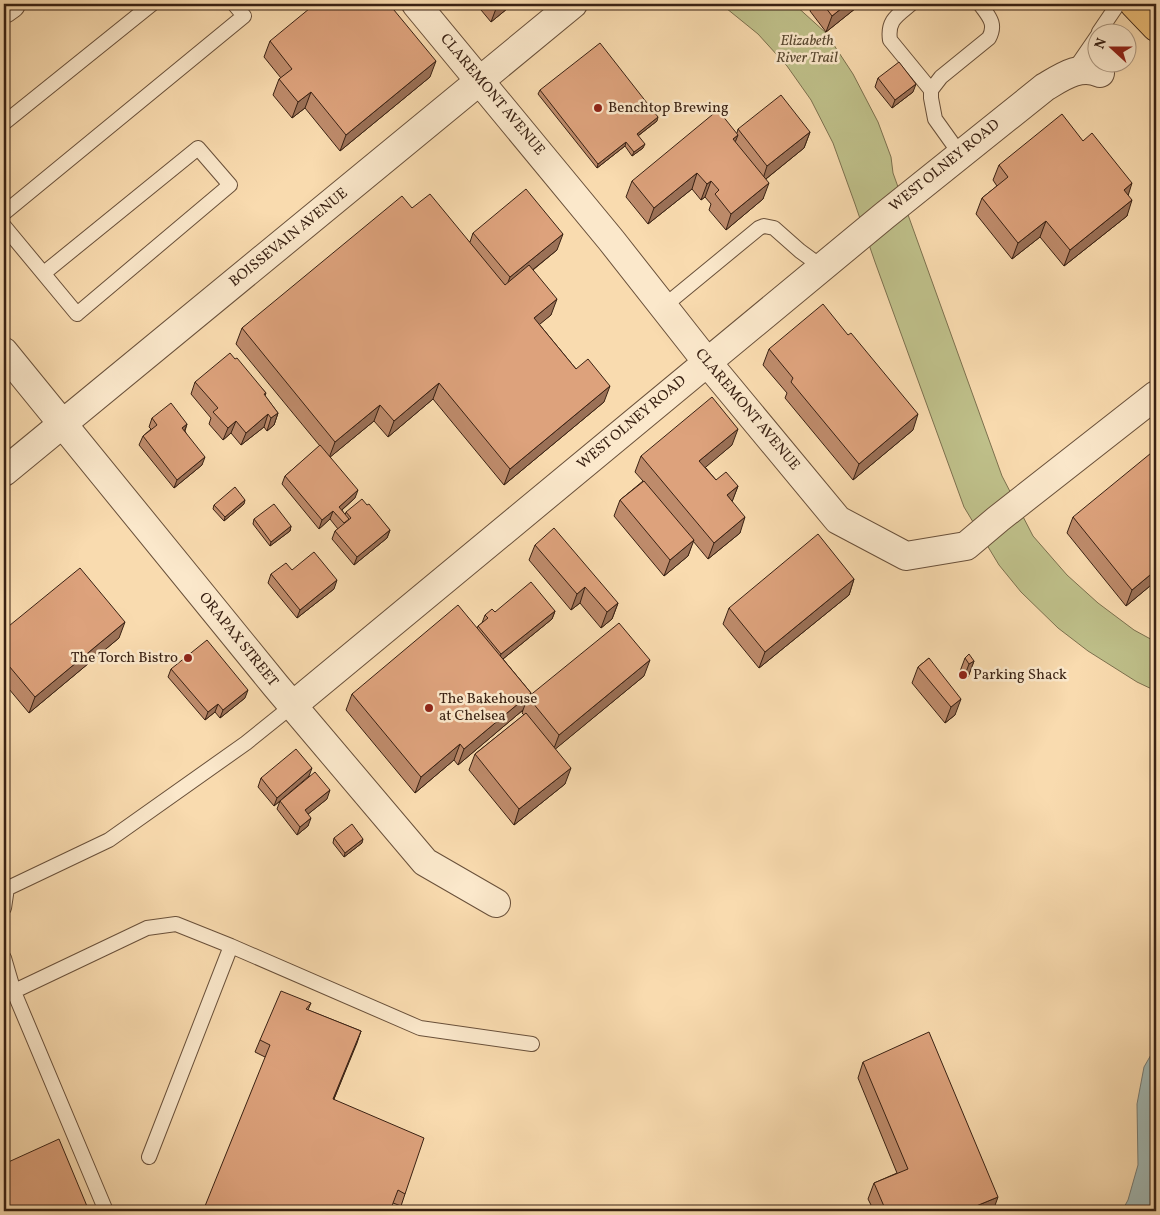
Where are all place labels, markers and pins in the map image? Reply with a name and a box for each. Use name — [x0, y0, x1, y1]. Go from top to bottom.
place label: Benchtop Brewing — [608, 98, 729, 119]
marker: Benchtop Brewing — [592, 102, 604, 114]
place label: The Torch Bistro — [71, 648, 178, 669]
marker: The Torch Bistro — [182, 652, 194, 664]
place label: Parking Shack — [973, 665, 1067, 686]
marker: Parking Shack — [957, 669, 969, 681]
place label: The Bakehouse at Chelsea — [439, 689, 537, 727]
marker: The Bakehouse at Chelsea — [423, 702, 435, 714]

